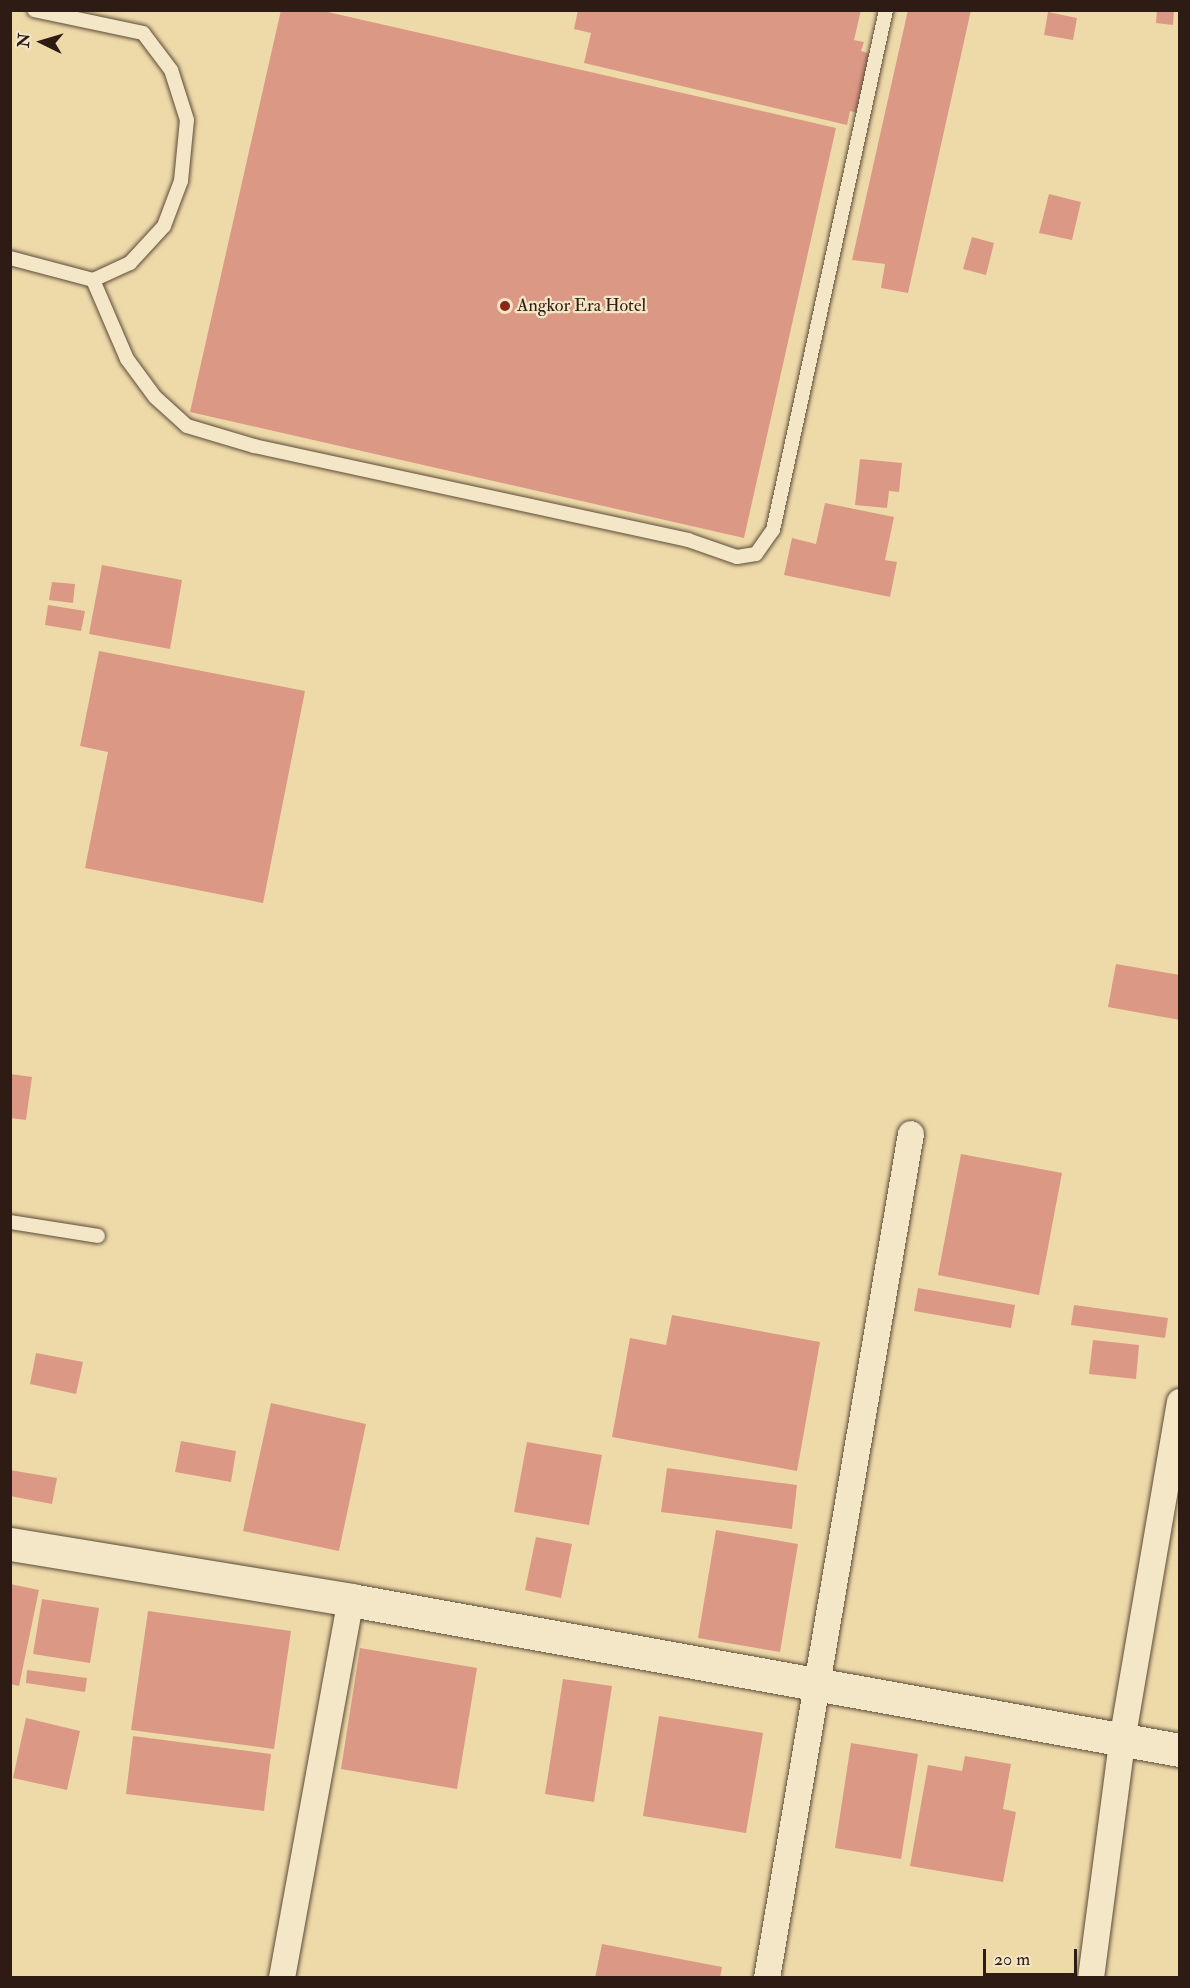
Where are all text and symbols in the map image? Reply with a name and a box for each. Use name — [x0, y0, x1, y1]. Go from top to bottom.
north arrow — [12, 12, 72, 72]
text: N — [13, 32, 35, 48]
place label: Angkor Era Hotel — [517, 295, 646, 317]
marker: Angkor Era Hotel — [498, 299, 512, 313]
scale bar — [986, 1937, 1080, 1975]
text: 20 m — [994, 1948, 1030, 1971]

